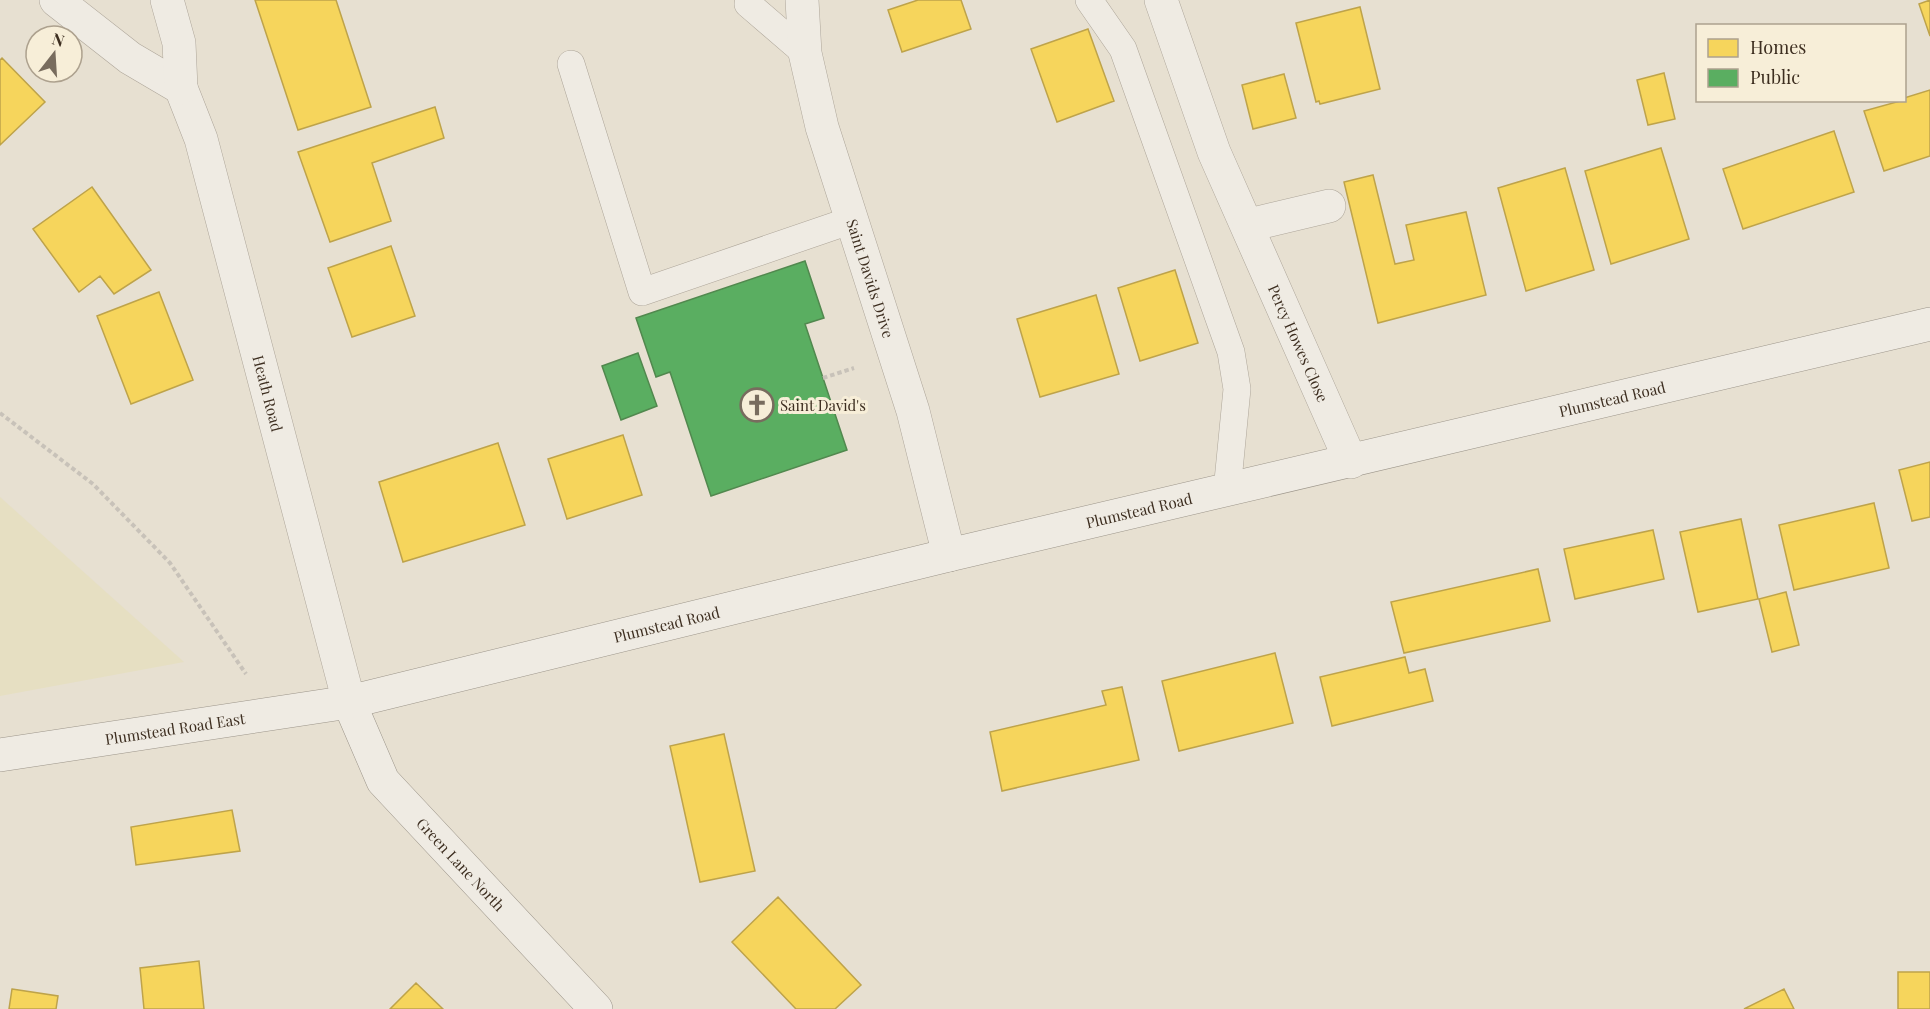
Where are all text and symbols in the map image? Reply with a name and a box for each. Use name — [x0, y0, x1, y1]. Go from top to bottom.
north arrow — [24, 24, 84, 84]
legend — [1696, 24, 1906, 102]
text: N — [50, 27, 68, 51]
text: Homes — [1750, 35, 1806, 59]
text: Public — [1750, 65, 1800, 89]
street label: Saint Davids Drive — [842, 216, 899, 340]
street label: Percy Howes Close — [1264, 281, 1333, 405]
street label: Heath Road — [248, 353, 288, 434]
street label: Plumstead Road — [1557, 377, 1668, 421]
church icon: Saint David's — [739, 387, 775, 423]
place label: Saint David's — [780, 395, 866, 415]
street label: Plumstead Road — [1084, 488, 1195, 532]
street label: Plumstead Road — [611, 601, 722, 647]
street label: Plumstead Road East — [104, 708, 247, 749]
street label: Green Lane North — [412, 813, 509, 915]

